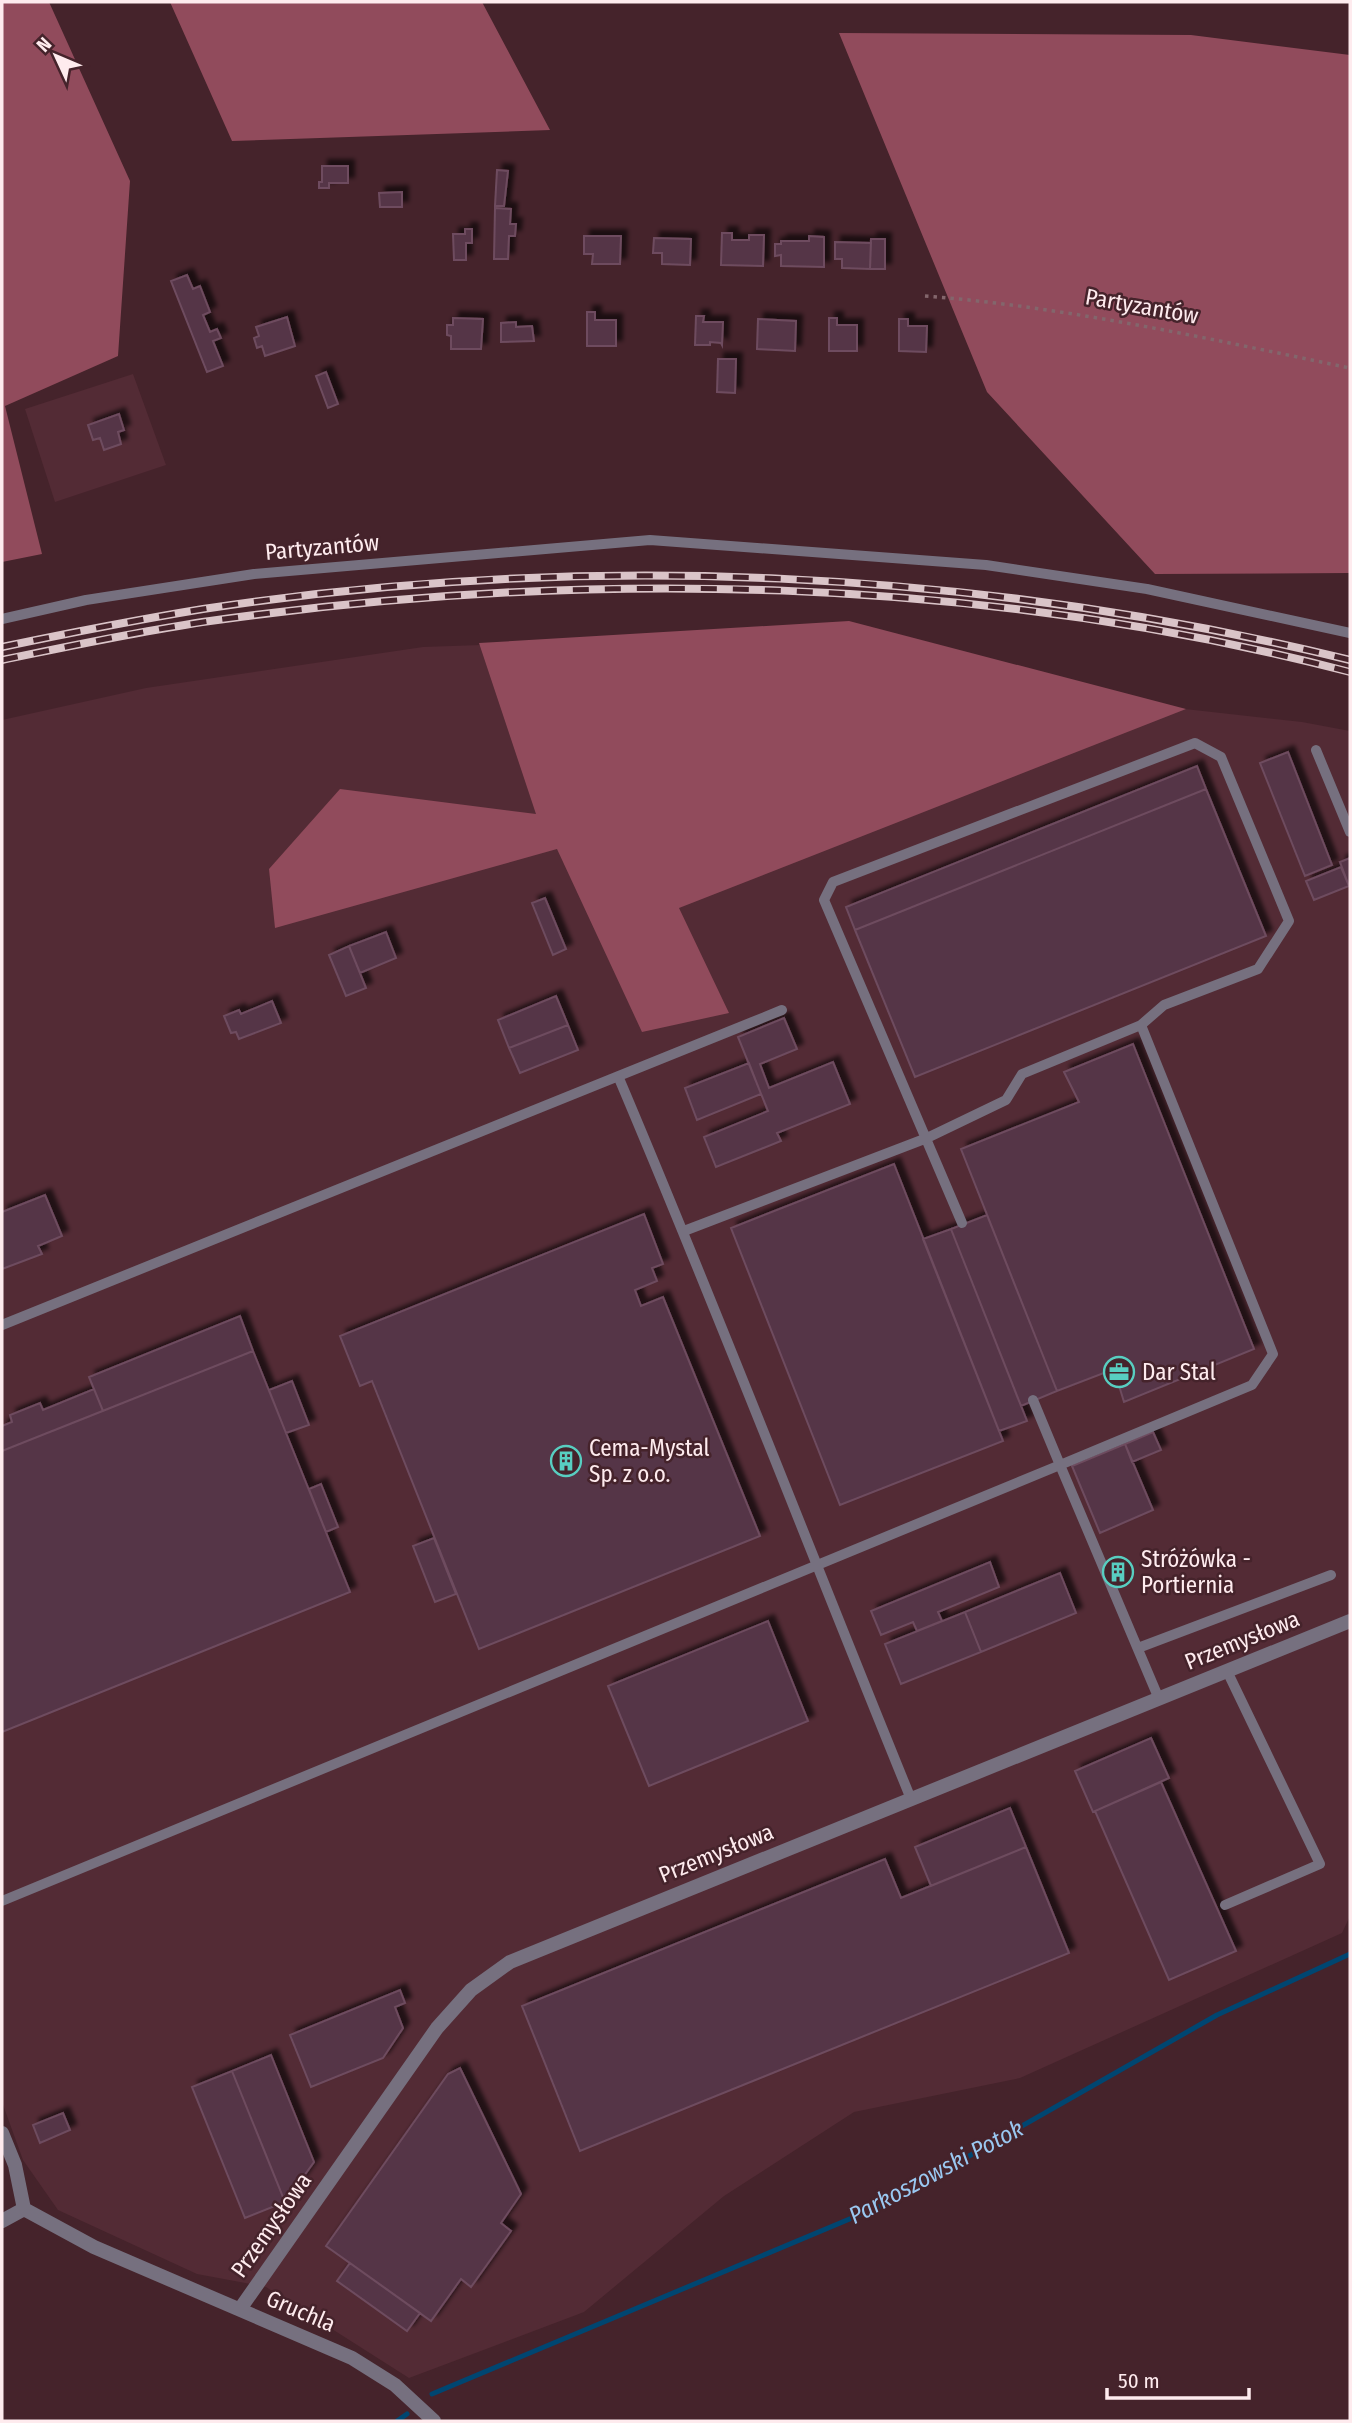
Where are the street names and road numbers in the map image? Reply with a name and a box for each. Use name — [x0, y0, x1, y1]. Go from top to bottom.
street label: Partyzantów — [1083, 282, 1201, 330]
street label: Partyzantów — [264, 528, 380, 566]
street label: Przemysłowa — [1180, 1604, 1304, 1676]
street label: Przemysłowa — [654, 1817, 778, 1889]
street label: Przemysłowa — [225, 2167, 317, 2283]
street label: Gruchla — [262, 2284, 340, 2338]

